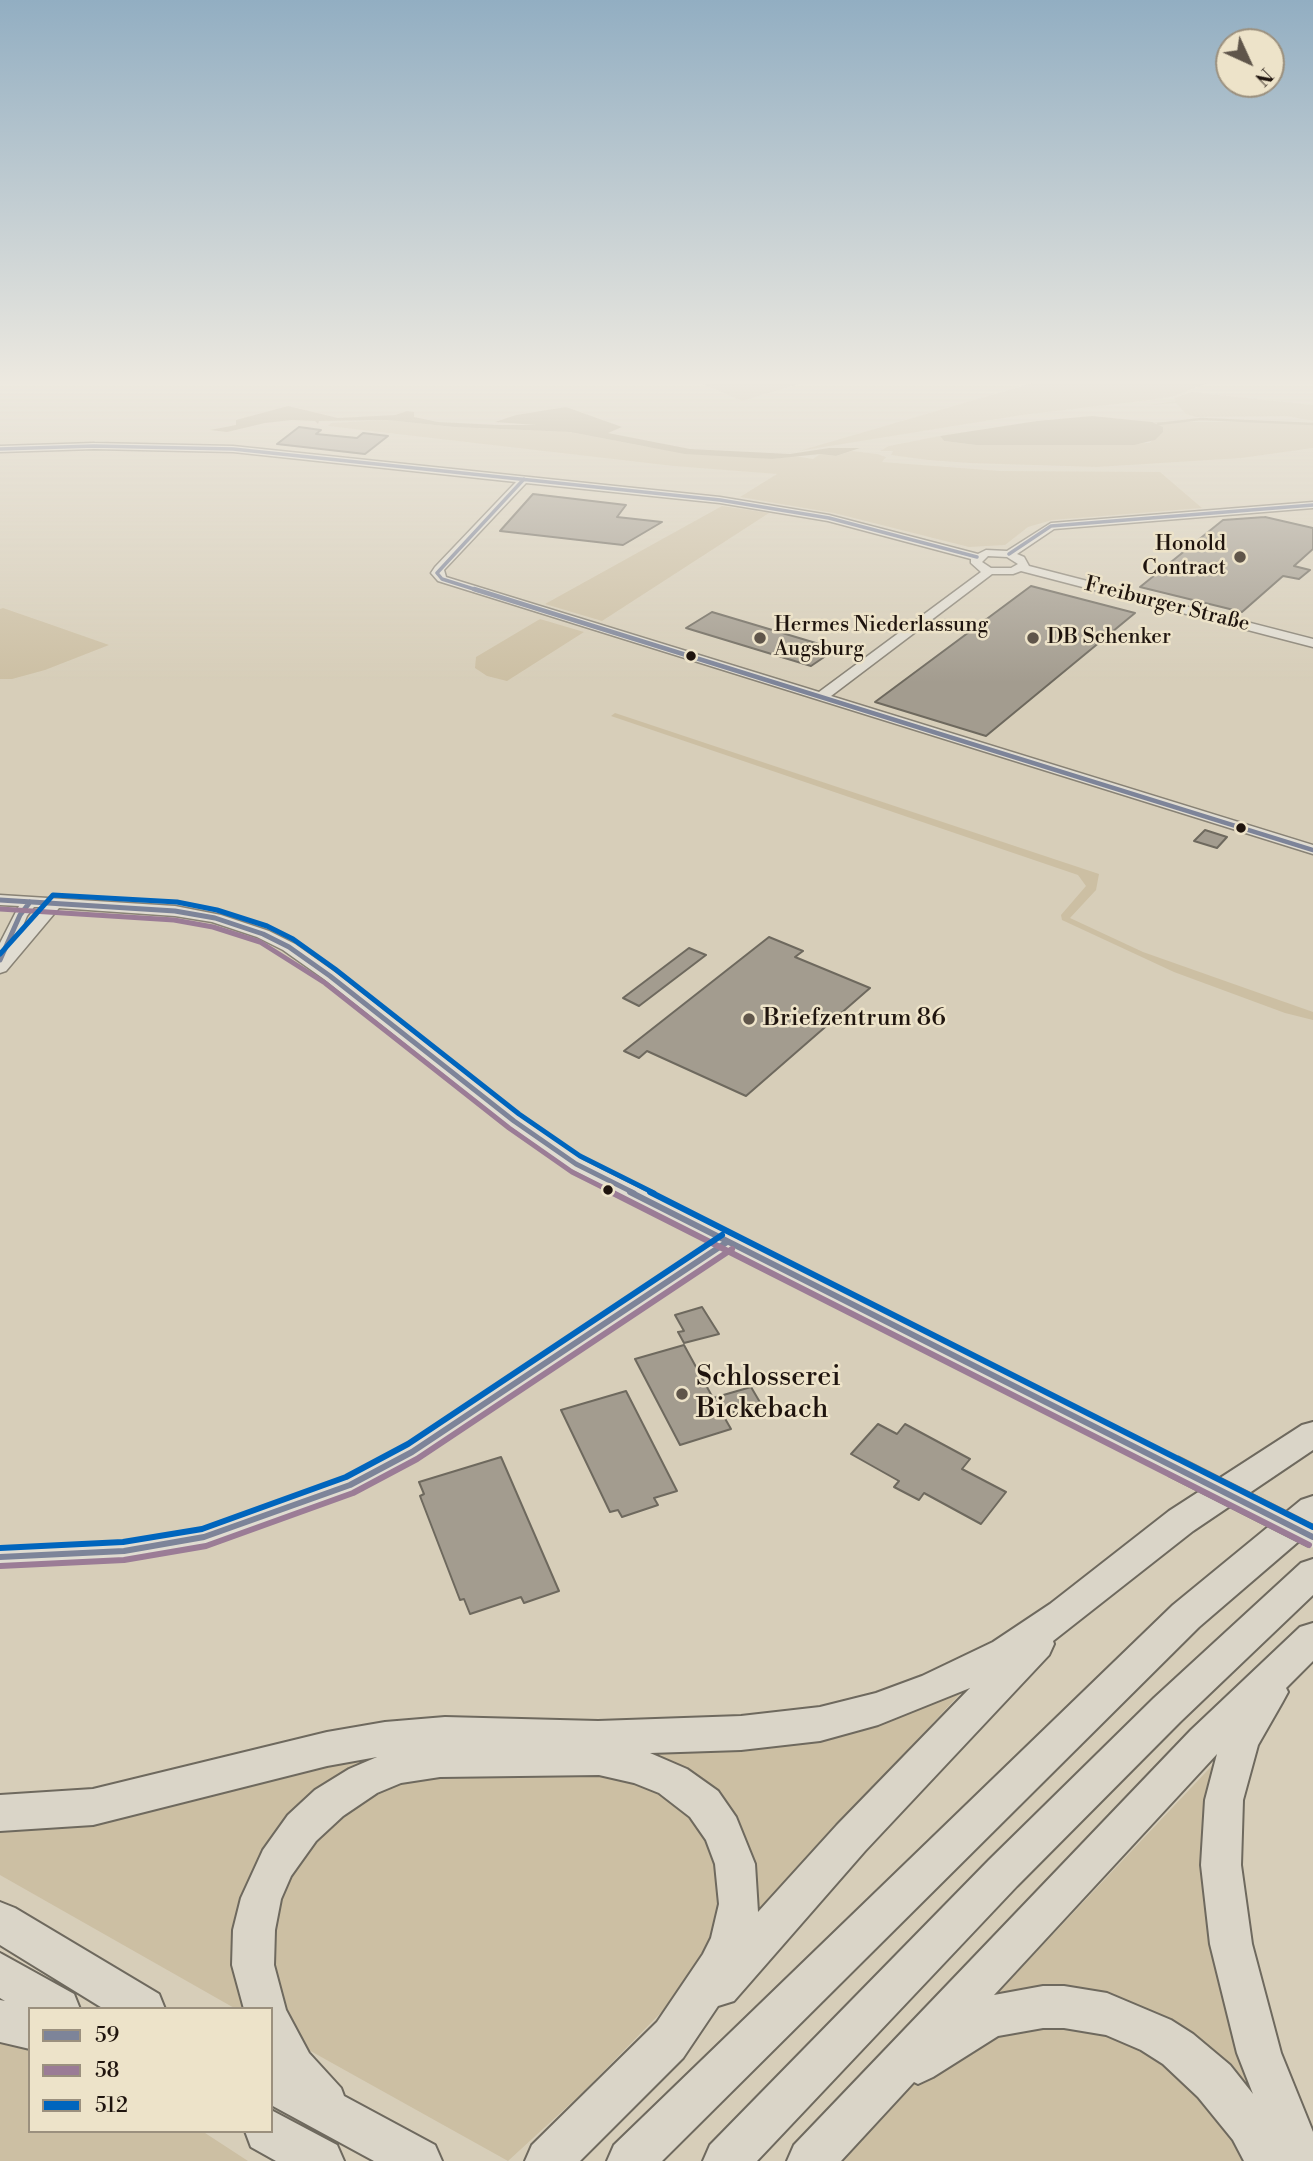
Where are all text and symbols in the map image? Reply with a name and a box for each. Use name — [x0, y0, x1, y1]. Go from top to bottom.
north arrow — [1215, 28, 1285, 98]
text: N — [1250, 63, 1277, 90]
place label: Honold Contract — [1142, 532, 1226, 582]
marker: Honold Contract — [1232, 549, 1248, 565]
street label: Freiburger Straße — [1082, 572, 1252, 638]
place label: Hermes Niederlassung Augsburg — [774, 613, 988, 663]
place label: DB Schenker — [1047, 625, 1171, 651]
marker: Hermes Niederlassung Augsburg — [752, 630, 768, 646]
marker: DB Schenker — [1025, 630, 1041, 646]
unlabelled marker — [684, 649, 698, 663]
unlabelled marker — [1234, 821, 1248, 835]
place label: Briefzentrum 86 — [763, 1005, 946, 1033]
marker: Briefzentrum 86 — [741, 1011, 757, 1027]
unlabelled marker — [601, 1183, 615, 1197]
place label: Schlosserei Bickebach — [696, 1361, 841, 1427]
marker: Schlosserei Bickebach — [674, 1386, 690, 1402]
legend — [28, 2007, 273, 2133]
text: 59 — [95, 2023, 119, 2049]
text: 58 — [95, 2058, 119, 2084]
text: 512 — [95, 2093, 128, 2119]

